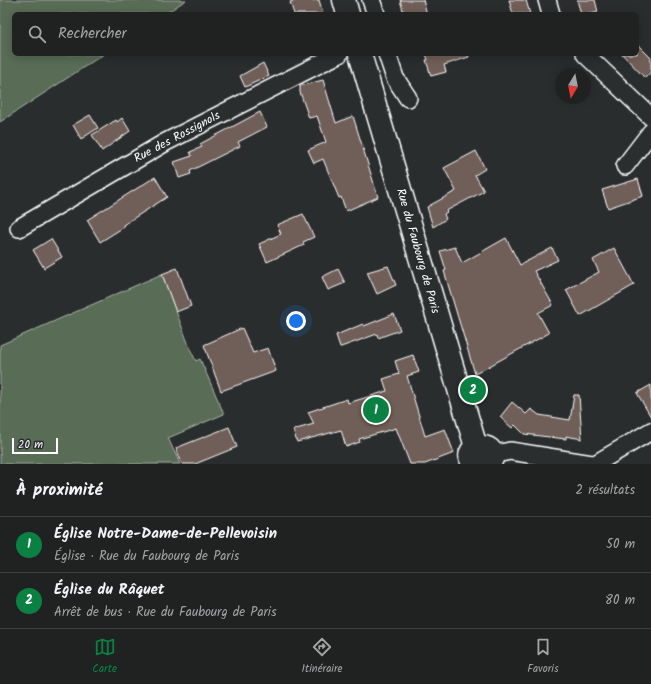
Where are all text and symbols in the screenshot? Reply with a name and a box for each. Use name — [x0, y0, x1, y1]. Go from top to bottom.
search box — [12, 12, 639, 56]
text: Rechercher — [58, 22, 126, 46]
icon: search — [26, 23, 48, 45]
north arrow — [555, 68, 591, 104]
street label: Rue des Rossignols — [130, 106, 224, 168]
street label: Rue du Faubourg de Paris — [391, 186, 445, 316]
your location — [286, 311, 306, 331]
pin: 2 — [460, 375, 486, 405]
pin: 1 — [363, 395, 389, 425]
scale bar — [12, 436, 58, 455]
text: 20 m — [18, 436, 43, 454]
text: À proximité — [16, 477, 103, 504]
text: 2 résultats — [576, 480, 635, 501]
text: Église Notre-Dame-de-Pellevoisin — [54, 522, 277, 546]
text: 1 — [27, 534, 31, 555]
text: 50 m — [606, 534, 635, 555]
text: Église · Rue du Faubourg de Paris — [54, 546, 239, 567]
text: Église du Râquet — [54, 578, 165, 602]
text: 2 — [25, 590, 33, 611]
text: 80 m — [605, 590, 635, 611]
text: Arrêt de bus · Rue du Faubourg de Paris — [54, 602, 276, 623]
tab: Carte — [92, 636, 117, 678]
tab: Itinéraire — [302, 636, 343, 678]
tab: Favoris — [527, 636, 559, 678]

